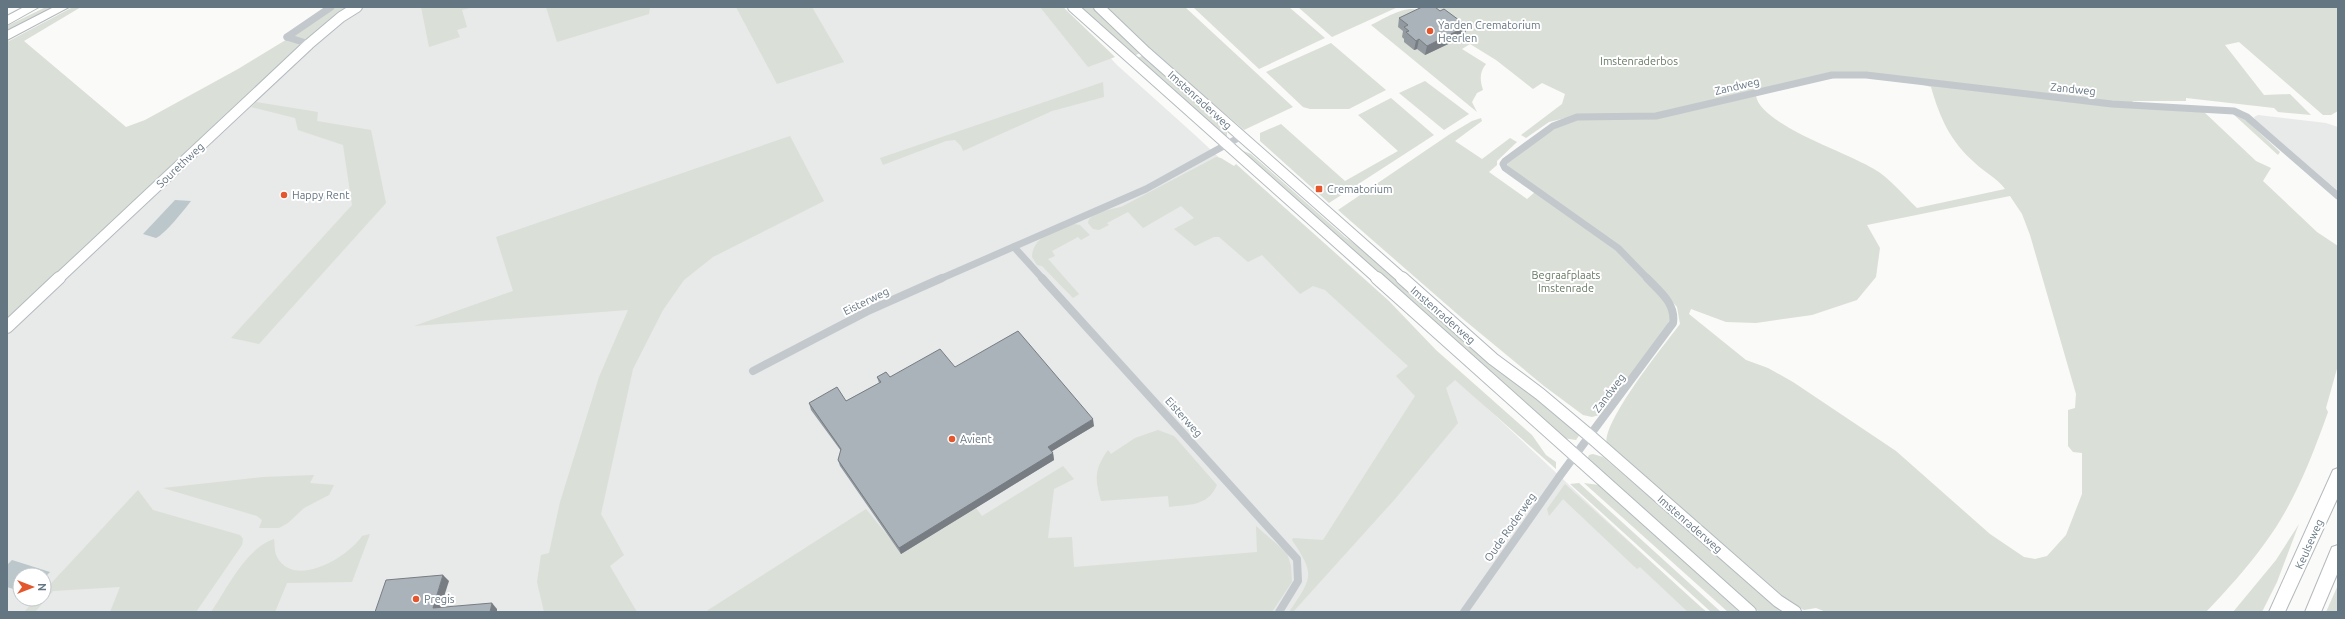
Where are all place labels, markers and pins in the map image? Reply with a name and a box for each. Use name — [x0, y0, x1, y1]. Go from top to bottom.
place label: Yarden Crematorium Heerlen — [1438, 19, 1541, 44]
marker: Yarden Crematorium Heerlen — [1425, 26, 1435, 36]
place label: Crematorium — [1327, 183, 1392, 195]
marker: Crematorium — [1314, 184, 1324, 194]
place label: Happy Rent — [292, 189, 350, 201]
marker: Happy Rent — [279, 190, 289, 200]
place label: Avient — [960, 433, 992, 445]
marker: Avient — [947, 434, 957, 444]
place label: Pregis — [424, 593, 455, 605]
marker: Pregis — [411, 594, 421, 604]

